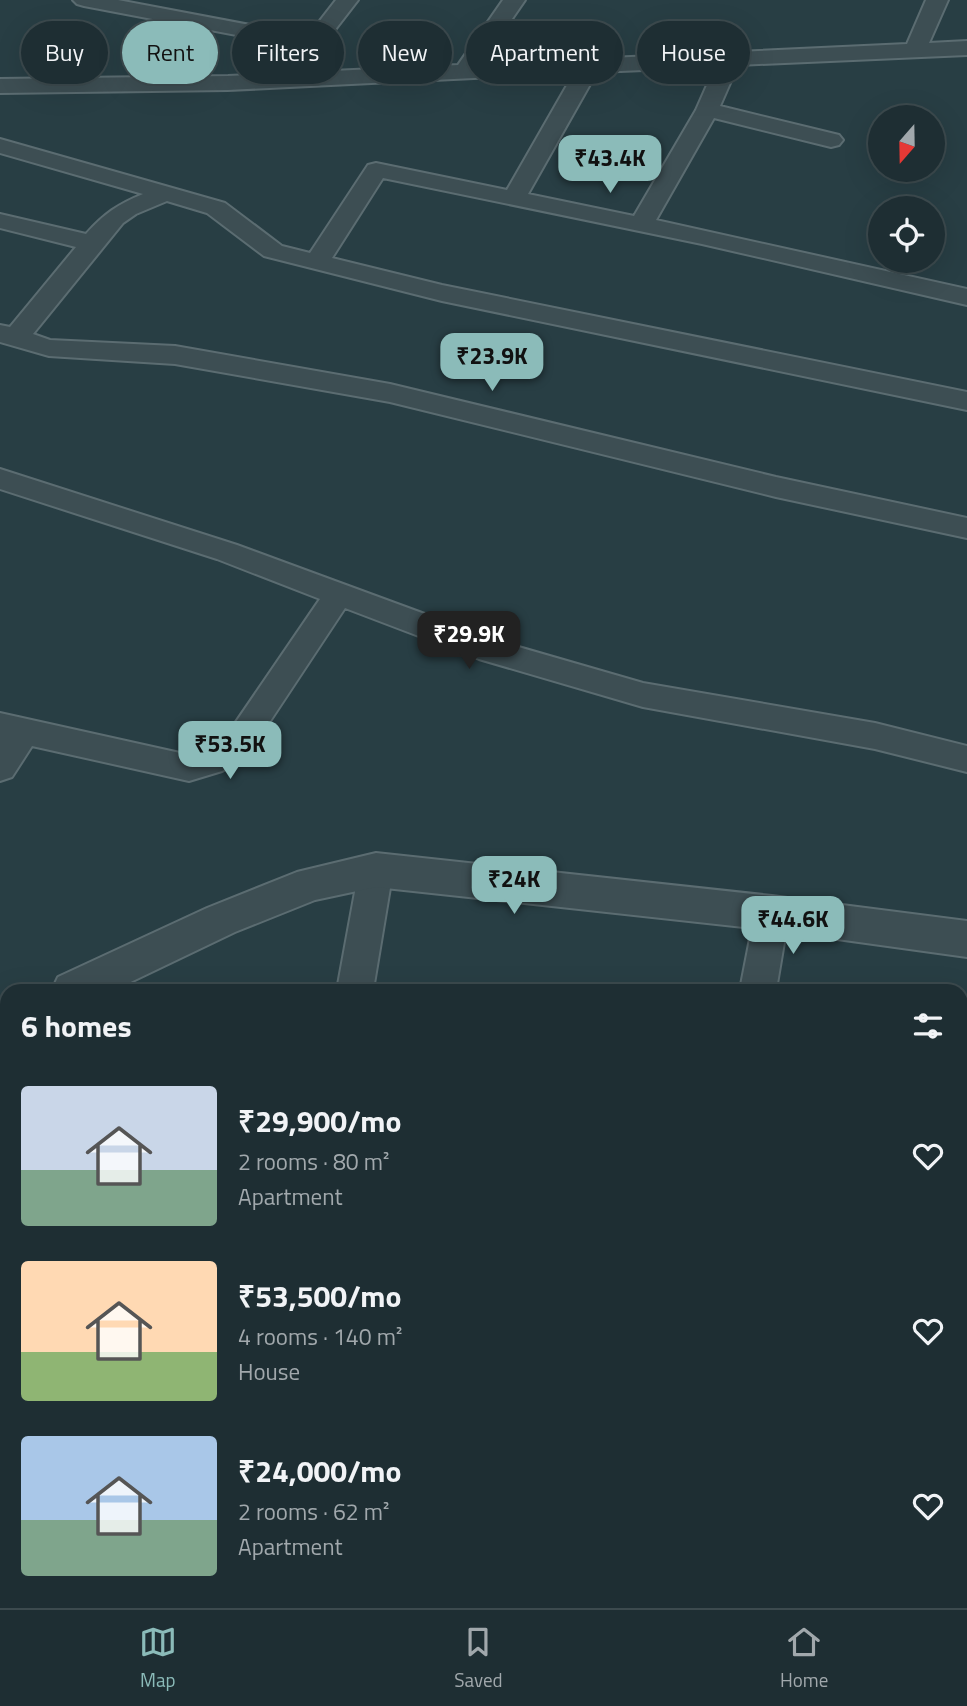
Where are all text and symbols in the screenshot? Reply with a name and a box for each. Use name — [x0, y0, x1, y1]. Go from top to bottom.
chip: Buy — [21, 21, 108, 84]
chip: Rent — [122, 21, 218, 84]
chip: Filters — [232, 21, 344, 84]
chip: New — [358, 21, 452, 84]
chip: Apartment — [466, 21, 623, 84]
chip: House — [637, 21, 750, 84]
north arrow — [868, 105, 945, 182]
map controls — [868, 105, 945, 273]
pin: ₹43.4K — [553, 136, 667, 195]
text: ₹43.4K — [574, 140, 646, 175]
button: locate — [868, 196, 945, 273]
pin: ₹23.9K — [435, 334, 549, 393]
text: ₹23.9K — [456, 338, 528, 373]
pin: ₹29.9K — [412, 612, 526, 671]
text: ₹29.9K — [433, 616, 505, 651]
pin: ₹53.5K — [173, 722, 287, 781]
text: ₹53.5K — [194, 726, 266, 761]
pin: ₹24K — [473, 856, 555, 916]
text: ₹24K — [488, 861, 540, 896]
pin: ₹44.6K — [736, 897, 850, 956]
text: ₹44.6K — [757, 901, 829, 936]
text: 6 homes — [21, 1003, 132, 1049]
icon: filters — [909, 1007, 947, 1045]
text: ₹29,900/mo — [238, 1098, 402, 1144]
icon: home — [77, 1114, 161, 1198]
icon: heart — [909, 1137, 947, 1175]
text: 2 rooms · 80 m² — [238, 1144, 389, 1179]
text: Apartment — [238, 1179, 343, 1214]
text: ₹53,500/mo — [238, 1273, 402, 1319]
icon: home — [77, 1289, 161, 1373]
icon: heart — [909, 1312, 947, 1350]
text: 4 rooms · 140 m² — [238, 1319, 402, 1354]
text: House — [238, 1354, 300, 1389]
text: ₹24,000/mo — [238, 1448, 402, 1494]
icon: home — [77, 1464, 161, 1548]
icon: heart — [909, 1487, 947, 1525]
text: 2 rooms · 62 m² — [238, 1494, 389, 1529]
text: Apartment — [238, 1529, 343, 1564]
tab: Map — [139, 1623, 177, 1694]
tab: Saved — [454, 1623, 503, 1694]
tab: Home — [780, 1623, 828, 1694]

